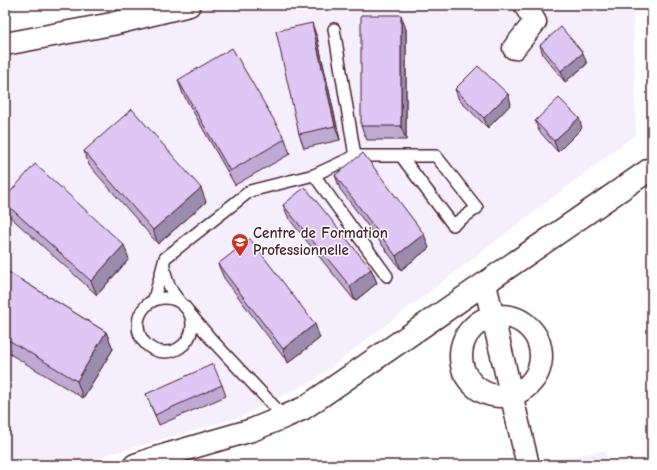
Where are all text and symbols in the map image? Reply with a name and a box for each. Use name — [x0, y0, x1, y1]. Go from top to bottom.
place label: Centre de Formation Professionnelle — [253, 224, 388, 259]
school or university icon: Centre de Formation Professionnelle — [230, 232, 250, 257]

